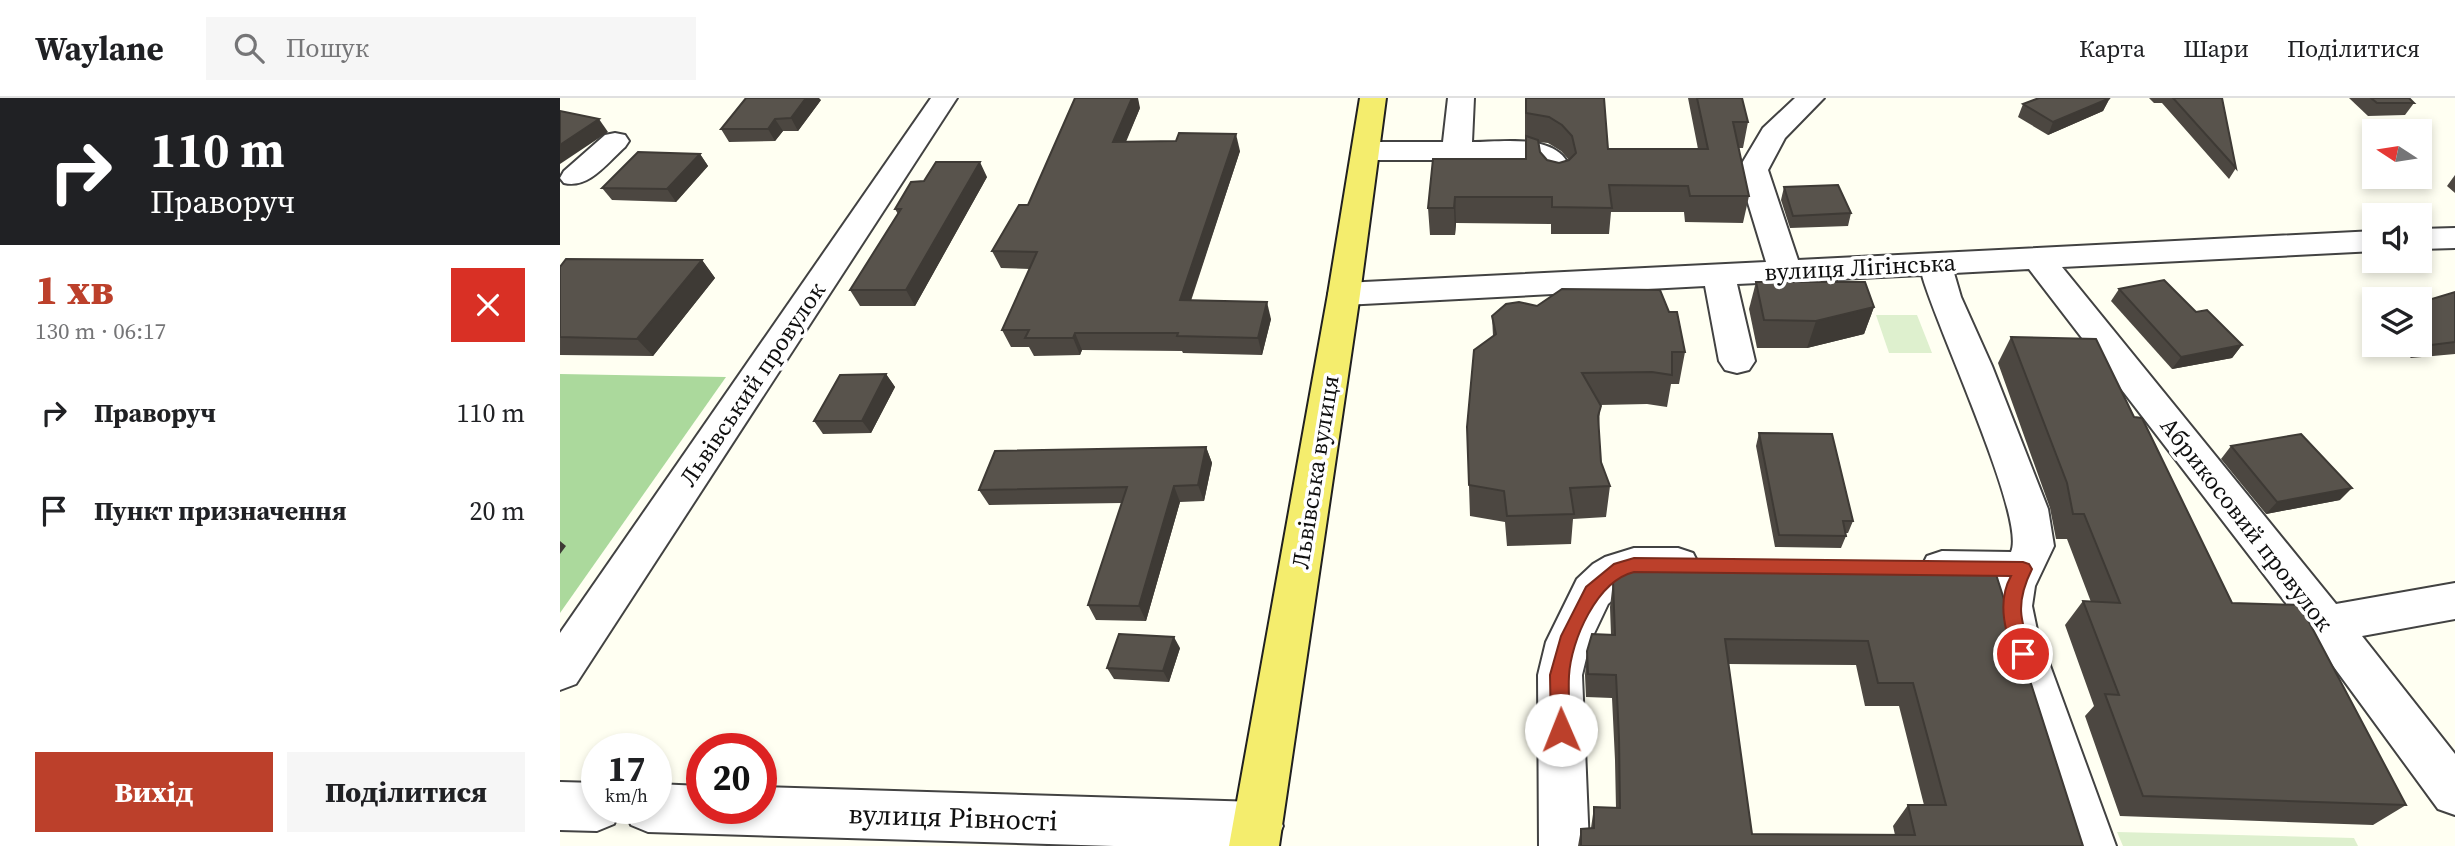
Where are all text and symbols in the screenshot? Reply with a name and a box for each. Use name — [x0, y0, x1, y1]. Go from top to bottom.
search box — [206, 17, 696, 80]
text: Waylane — [35, 26, 164, 71]
icon: search — [230, 29, 268, 67]
text: Пошук — [286, 30, 369, 66]
text: Карта — [2079, 32, 2145, 65]
text: Шари — [2183, 32, 2249, 65]
text: Поділитися — [2287, 32, 2420, 65]
text: 110 m — [150, 116, 285, 183]
north arrow — [2362, 119, 2432, 189]
map controls — [2362, 119, 2432, 357]
icon: right — [35, 126, 126, 217]
text: Праворуч — [150, 180, 295, 224]
button: sound — [2362, 203, 2432, 273]
street label: вулиця Лігінська — [1763, 245, 1957, 288]
text: 1 хв — [35, 260, 114, 318]
button: close — [451, 268, 525, 342]
street label: Львівський провулок — [671, 275, 833, 493]
button: layers — [2362, 287, 2432, 357]
text: 130 m · 06:17 — [35, 315, 166, 347]
street label: Львівська вулиця — [1283, 373, 1347, 571]
icon: right — [35, 394, 73, 432]
text: Праворуч — [94, 395, 216, 431]
text: 110 m — [457, 395, 525, 431]
street label: Абрикосовий провулок — [2153, 410, 2341, 638]
icon: arrive — [35, 492, 73, 530]
text: Пункт призначення — [94, 493, 347, 529]
text: 20 m — [470, 493, 525, 529]
pin — [1993, 624, 2053, 684]
icon: arrive — [2004, 635, 2042, 673]
position arrow — [1524, 693, 1598, 767]
speed limit sign: 20 — [686, 733, 777, 824]
text: 17 — [608, 745, 645, 793]
button: Вихід — [35, 752, 273, 832]
button: Поділитися — [287, 752, 525, 832]
text: km/h — [605, 783, 648, 808]
street label: вулиця Рівності — [848, 794, 1058, 840]

